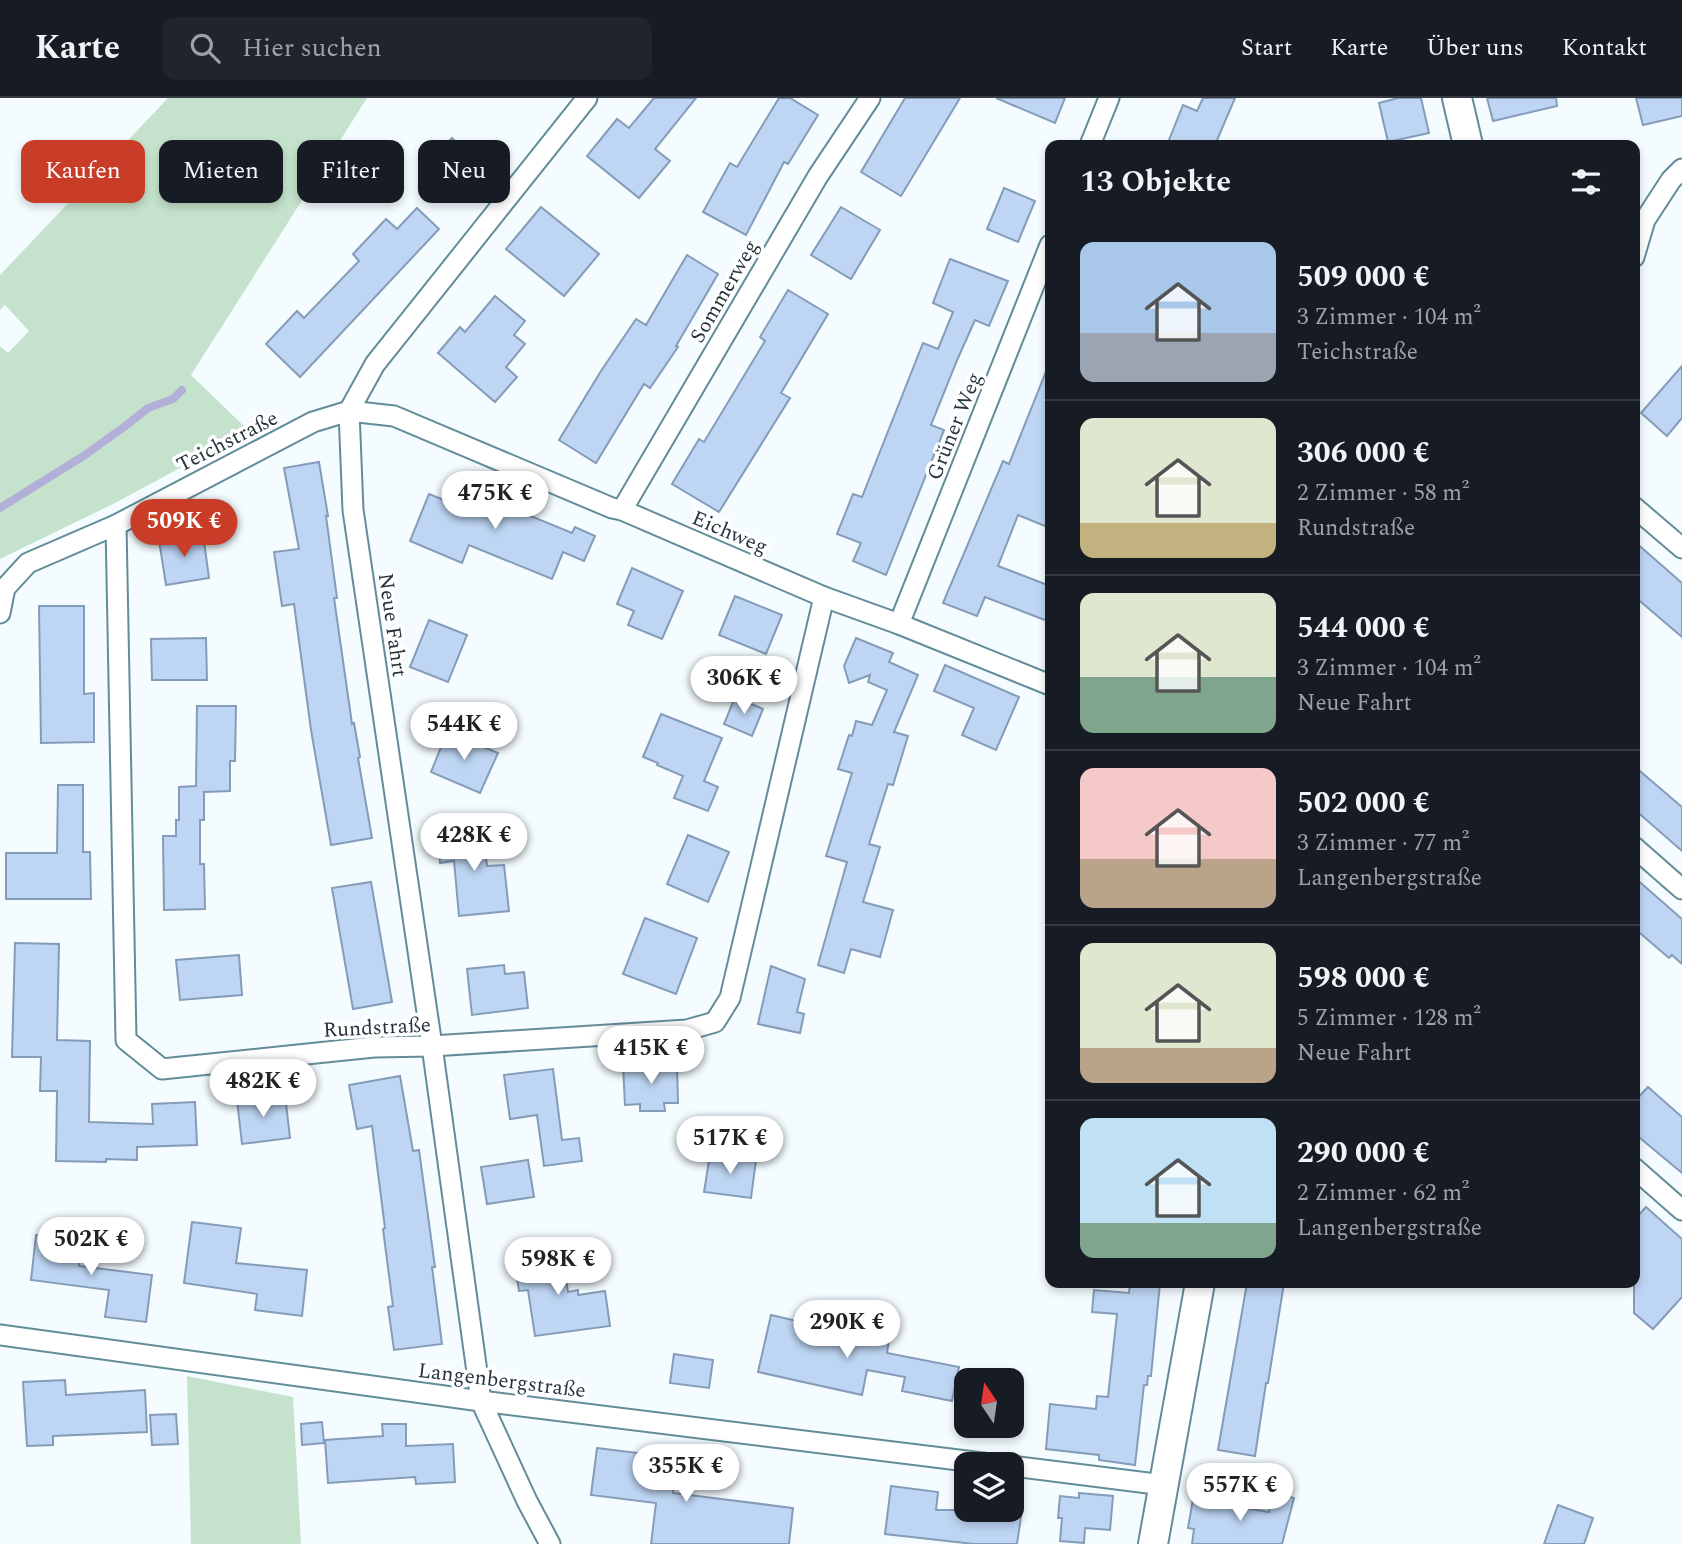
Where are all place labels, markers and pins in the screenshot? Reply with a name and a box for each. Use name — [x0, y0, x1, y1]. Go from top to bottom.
pin: 475K € — [438, 472, 552, 531]
pin: 509K € — [127, 500, 241, 559]
pin: 306K € — [687, 656, 801, 716]
pin: 544K € — [407, 702, 521, 762]
pin: 428K € — [417, 814, 531, 873]
pin: 415K € — [594, 1026, 708, 1086]
pin: 482K € — [206, 1060, 320, 1119]
pin: 517K € — [673, 1116, 787, 1176]
pin: 502K € — [34, 1218, 148, 1277]
pin: 598K € — [501, 1238, 615, 1297]
pin: 290K € — [790, 1300, 904, 1360]
pin: 355K € — [629, 1444, 743, 1504]
pin: 557K € — [1183, 1464, 1297, 1523]

